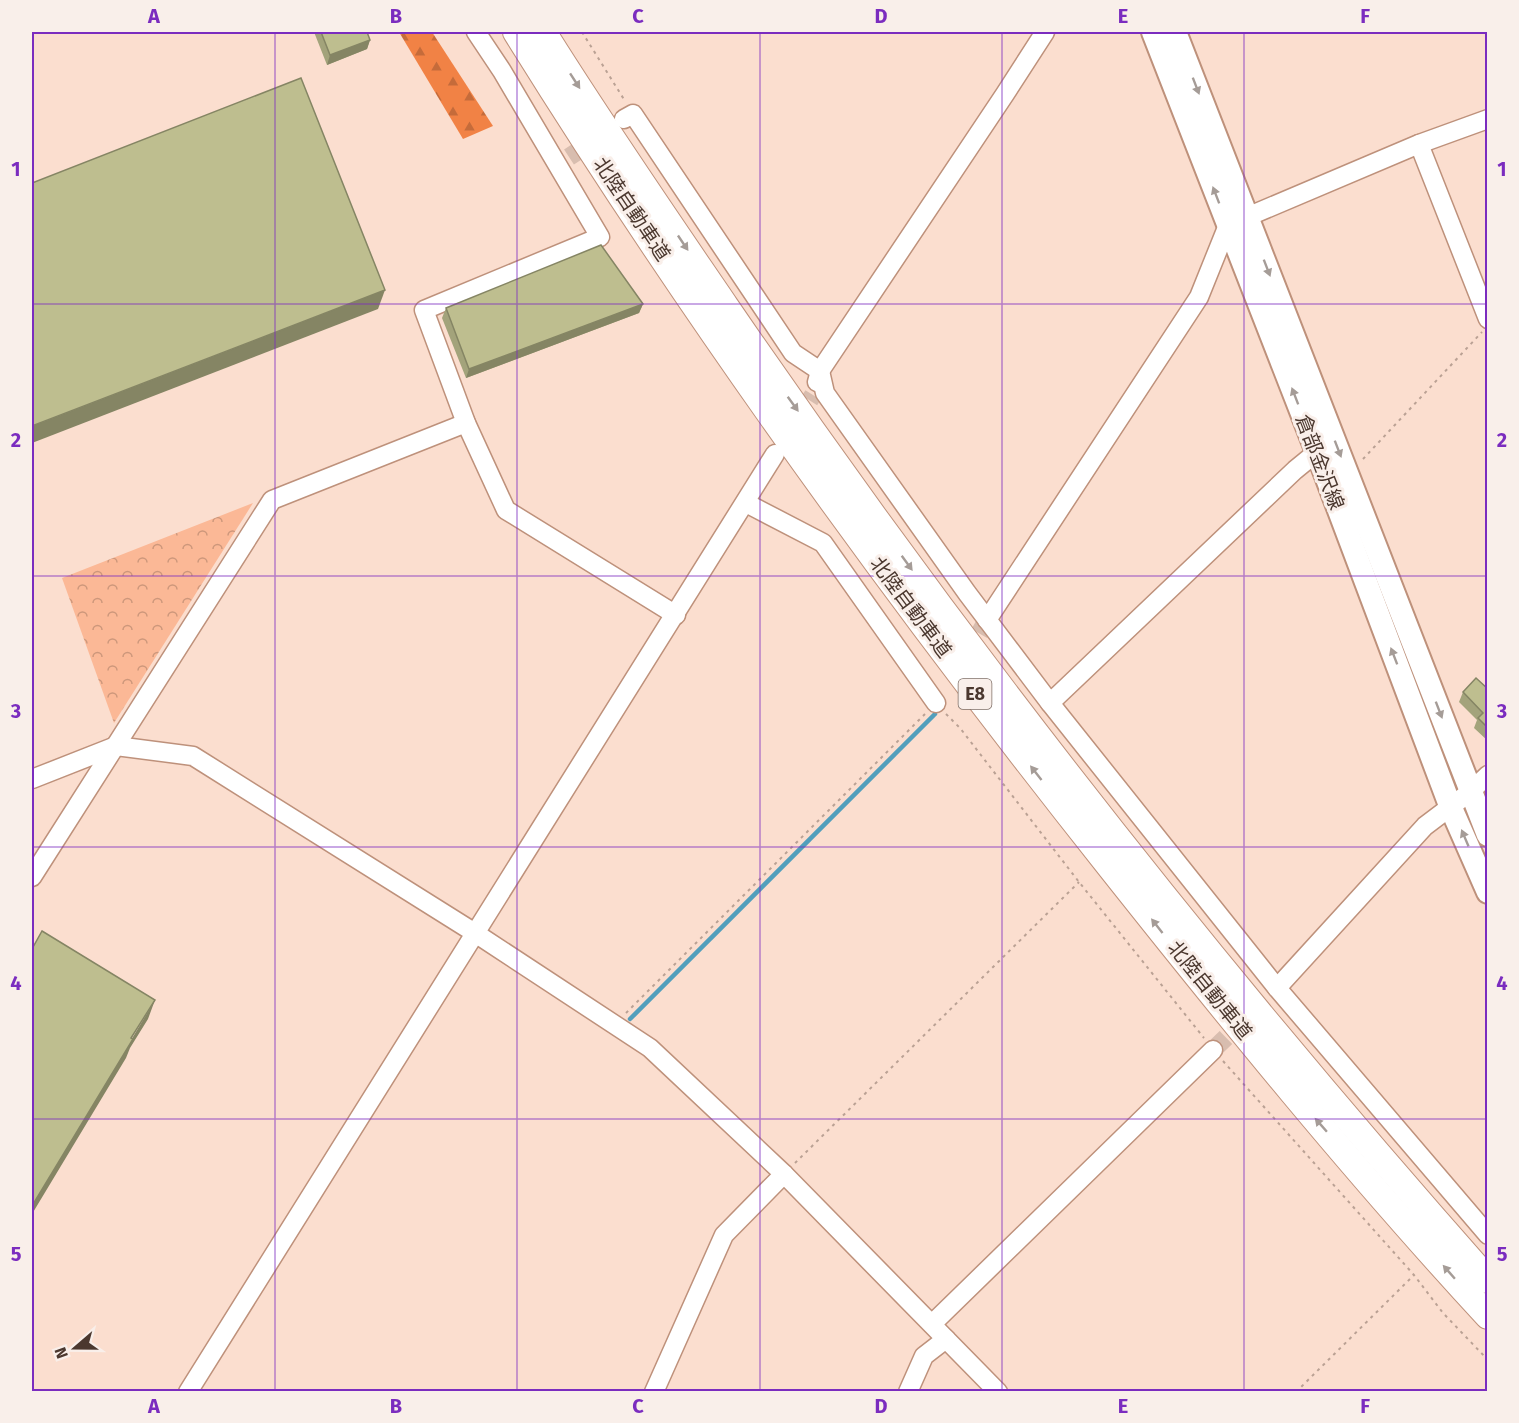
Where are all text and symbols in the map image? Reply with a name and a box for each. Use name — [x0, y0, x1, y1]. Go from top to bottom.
text: A — [147, 4, 161, 28]
text: B — [390, 4, 402, 28]
text: C — [632, 4, 644, 28]
text: D — [874, 4, 888, 28]
text: E — [1118, 4, 1128, 28]
text: F — [1360, 4, 1370, 28]
one-way arrow — [569, 72, 581, 88]
one-way arrow — [1192, 77, 1202, 95]
street label: 北陸自動車道 — [588, 153, 676, 265]
text: 1 — [11, 157, 21, 181]
text: 1 — [1497, 157, 1507, 181]
one-way arrow — [1211, 185, 1221, 203]
one-way arrow — [677, 235, 688, 251]
one-way arrow — [1263, 259, 1272, 277]
one-way arrow — [1289, 387, 1299, 405]
one-way arrow — [787, 396, 798, 412]
street label: 倉部金沢線 — [1291, 411, 1349, 513]
text: 2 — [11, 428, 21, 452]
text: 2 — [1497, 428, 1507, 452]
one-way arrow — [1334, 441, 1344, 459]
street label: 北陸自動車道 — [865, 552, 957, 662]
one-way arrow — [900, 555, 912, 570]
one-way arrow — [1389, 647, 1399, 665]
road number: E8 — [958, 679, 992, 709]
text: 3 — [10, 699, 21, 723]
text: 3 — [1496, 699, 1507, 723]
one-way arrow — [1434, 701, 1444, 719]
one-way arrow — [1029, 765, 1042, 781]
one-way arrow — [1460, 830, 1469, 847]
one-way arrow — [1151, 918, 1163, 933]
street label: 北陸自動車道 — [1163, 936, 1257, 1044]
text: 4 — [10, 971, 22, 995]
text: 4 — [1496, 971, 1508, 995]
one-way arrow — [1315, 1118, 1328, 1133]
text: 5 — [11, 1242, 22, 1266]
text: 5 — [1497, 1242, 1508, 1266]
one-way arrow — [1442, 1264, 1455, 1280]
north arrow — [45, 1318, 105, 1378]
text: N — [51, 1345, 72, 1361]
text: A — [147, 1394, 161, 1418]
text: B — [390, 1394, 402, 1418]
text: C — [632, 1394, 644, 1418]
text: D — [874, 1394, 888, 1418]
text: E — [1118, 1394, 1128, 1418]
text: F — [1360, 1394, 1370, 1418]

